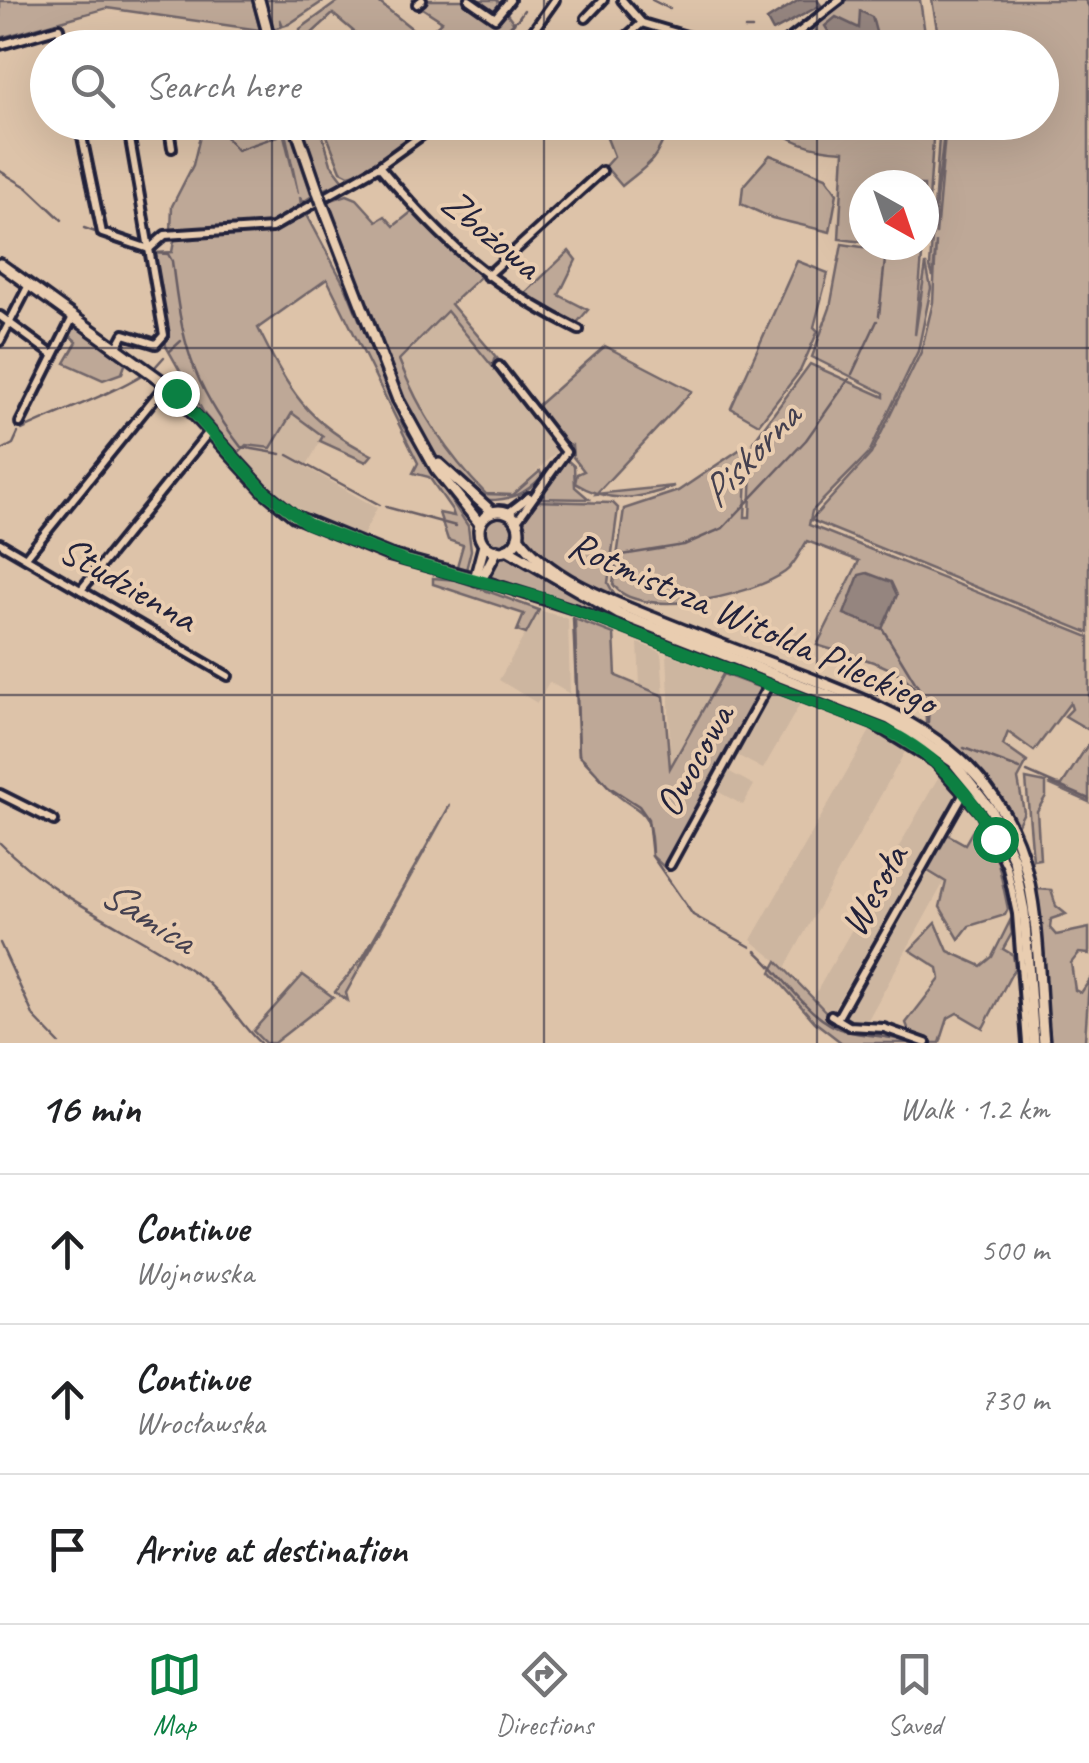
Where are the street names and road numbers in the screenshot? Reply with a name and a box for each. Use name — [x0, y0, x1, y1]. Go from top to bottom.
street label: Zbożowa — [431, 178, 554, 292]
street label: Rotmistrza Witolda Pileckiego — [561, 519, 948, 728]
street label: Studzienna — [51, 525, 208, 644]
street label: Owocowa — [643, 693, 747, 825]
street label: Wesoła — [829, 834, 920, 945]

